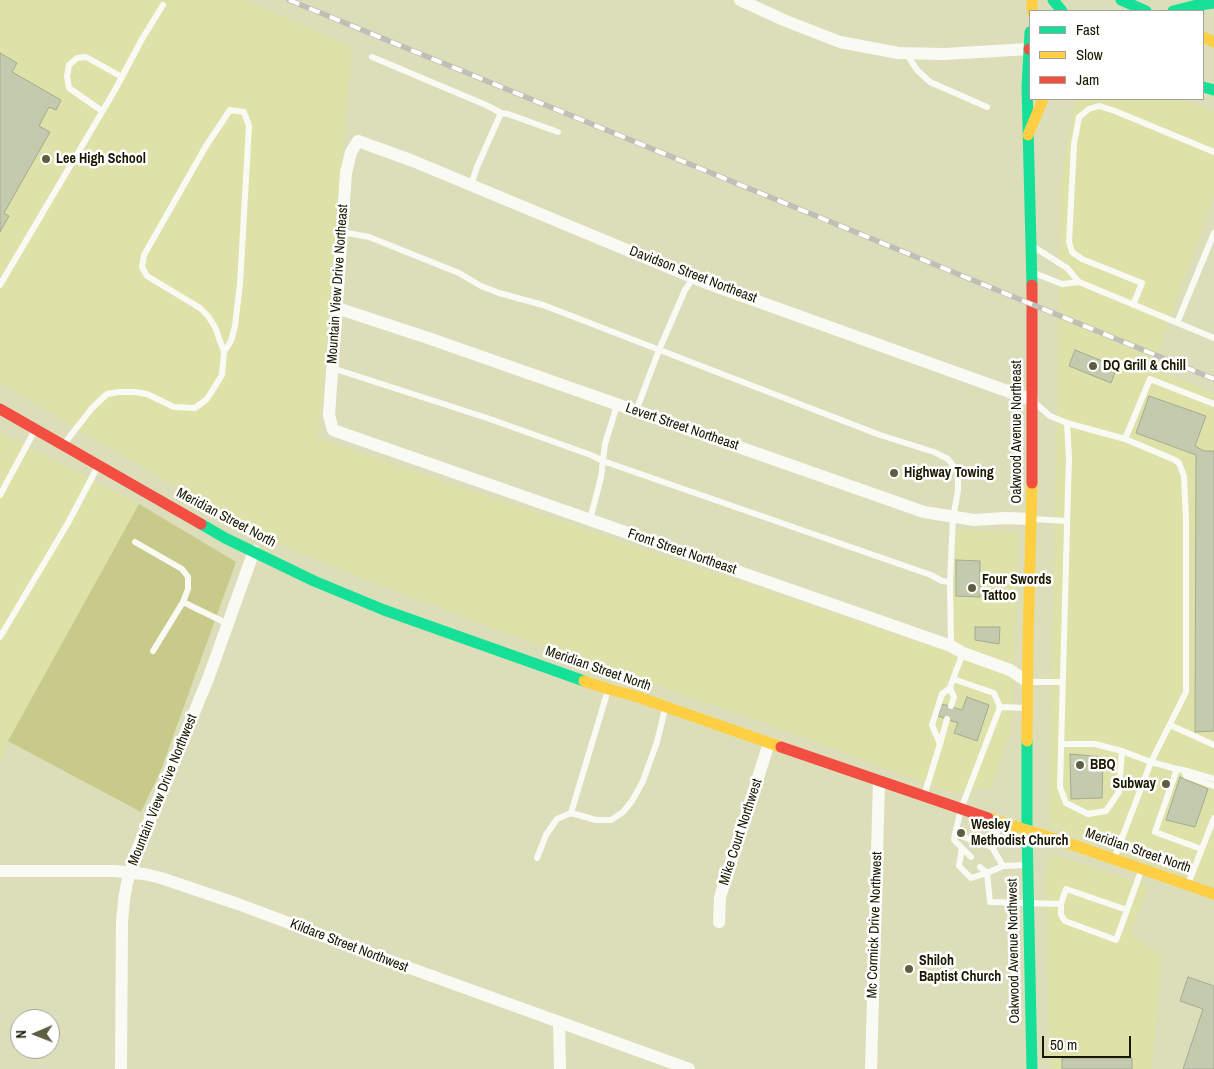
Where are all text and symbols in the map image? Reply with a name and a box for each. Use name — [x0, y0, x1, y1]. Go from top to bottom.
legend — [1029, 10, 1204, 100]
text: Fast — [1076, 19, 1099, 40]
text: Slow — [1076, 44, 1103, 65]
text: Jam — [1076, 69, 1099, 90]
place label: Lee High School — [56, 151, 146, 167]
marker: Lee High School — [40, 153, 52, 165]
street label: Mountain View Drive Northeast — [324, 204, 352, 364]
street label: Davidson Street Northeast — [627, 243, 759, 307]
place label: DQ Grill & Chill — [1103, 358, 1186, 374]
street label: Oakwood Avenue Northeast — [1009, 360, 1025, 504]
marker: DQ Grill & Chill — [1087, 360, 1099, 372]
street label: Levert Street Northeast — [623, 400, 741, 454]
place label: Highway Towing — [904, 465, 994, 481]
marker: Highway Towing — [888, 467, 900, 479]
street label: Meridian Street North — [173, 485, 279, 551]
street label: Front Street Northeast — [626, 526, 738, 578]
place label: Four Swords Tattoo — [982, 572, 1052, 604]
marker: Four Swords Tattoo — [966, 582, 978, 594]
street label: Meridian Street North — [543, 643, 653, 695]
street label: Mountain View Drive Northwest — [125, 712, 201, 868]
place label: BBQ — [1090, 757, 1116, 773]
marker: BBQ — [1074, 759, 1086, 771]
place label: Subway — [1113, 776, 1156, 792]
street label: Mike Court Northwest — [716, 777, 766, 887]
marker: Subway — [1160, 778, 1172, 790]
place label: Wesley Methodist Church — [971, 817, 1069, 850]
street label: Meridian Street North — [1083, 825, 1193, 877]
marker: Wesley Methodist Church — [955, 827, 967, 839]
street label: Mc Cormick Drive Northwest — [864, 851, 886, 999]
street label: Oakwood Avenue Northwest — [1004, 878, 1024, 1024]
street label: Kildare Street Northwest — [288, 916, 410, 976]
place label: Shiloh Baptist Church — [919, 953, 1001, 986]
marker: Shiloh Baptist Church — [903, 963, 915, 975]
north arrow — [10, 1009, 60, 1059]
scale bar — [1044, 1026, 1133, 1058]
text: N — [12, 1030, 30, 1039]
text: 50 m — [1050, 1034, 1077, 1055]

